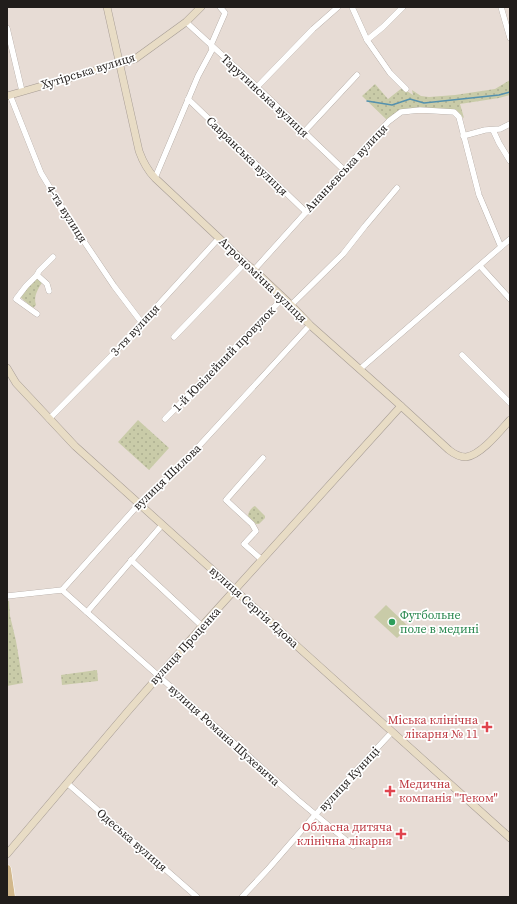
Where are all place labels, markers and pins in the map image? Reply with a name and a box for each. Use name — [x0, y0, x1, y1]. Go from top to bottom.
place label: Футбольне поле в медині — [400, 607, 479, 637]
marker: Футбольне поле в медині — [387, 617, 397, 627]
place label: Міська клінічна лікарня № 11 — [388, 712, 479, 742]
marker: Міська клінічна лікарня № 11 — [481, 721, 493, 733]
place label: Медична компанія "Теком" — [399, 776, 498, 806]
marker: Медична компанія "Теком" — [384, 785, 396, 797]
place label: Обласна дитяча клінічна лікарня — [297, 819, 393, 849]
marker: Обласна дитяча клінічна лікарня — [395, 828, 407, 840]

